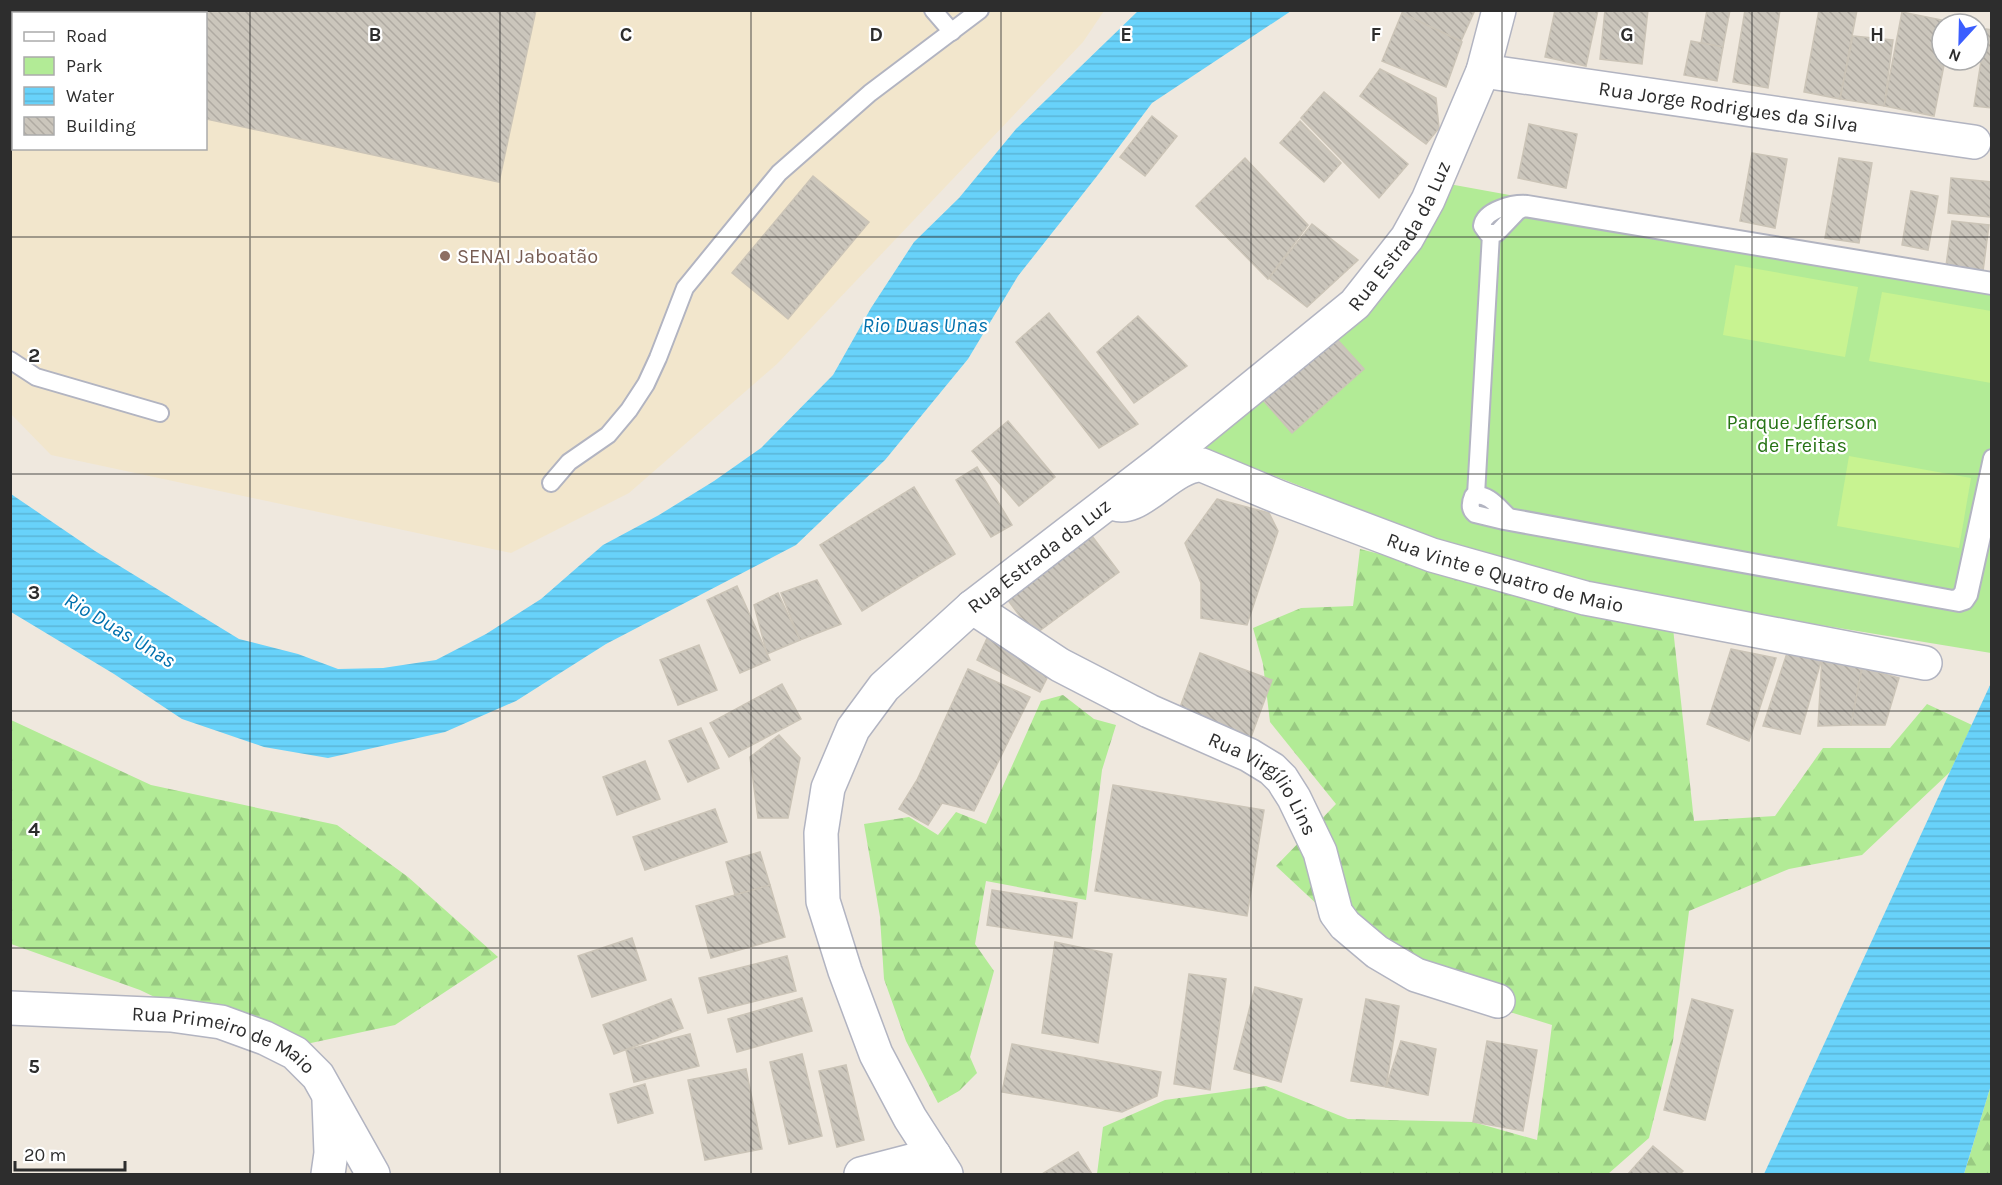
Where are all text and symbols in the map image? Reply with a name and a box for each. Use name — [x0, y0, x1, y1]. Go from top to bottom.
legend — [12, 12, 207, 150]
north arrow — [1930, 12, 1990, 72]
text: B — [369, 23, 381, 46]
text: C — [620, 23, 632, 46]
text: D — [869, 23, 883, 46]
text: E — [1120, 23, 1132, 46]
text: F — [1371, 23, 1382, 46]
text: G — [1620, 23, 1634, 46]
text: H — [1870, 23, 1884, 46]
text: Road — [66, 25, 107, 47]
text: N — [1946, 44, 1963, 66]
text: Park — [66, 55, 103, 77]
street label: Rua Jorge Rodrigues da Silva — [1597, 76, 1860, 137]
text: Water — [66, 85, 114, 107]
text: Building — [66, 115, 136, 137]
street label: Rua Estrada da Luz — [1343, 157, 1455, 315]
place label: SENAI Jaboatão — [457, 245, 598, 268]
marker: SENAI Jaboatão — [438, 249, 452, 263]
water label: Rio Duas Unas — [862, 313, 988, 337]
text: 2 — [28, 344, 40, 367]
park label: Parque Jefferson de Freitas — [1726, 411, 1878, 457]
street label: Rua Estrada da Luz — [963, 494, 1115, 618]
street label: Rua Vinte e Quatro de Maio — [1384, 527, 1626, 617]
text: 3 — [28, 581, 40, 604]
water label: Rio Duas Unas — [60, 587, 180, 673]
street label: Rua Virgílio Lins — [1205, 727, 1322, 839]
text: 4 — [28, 818, 40, 841]
street label: Rua Primeiro de Maio — [131, 1002, 320, 1078]
text: 5 — [28, 1055, 40, 1078]
scale bar — [15, 1134, 124, 1172]
text: 20 m — [24, 1144, 66, 1166]

